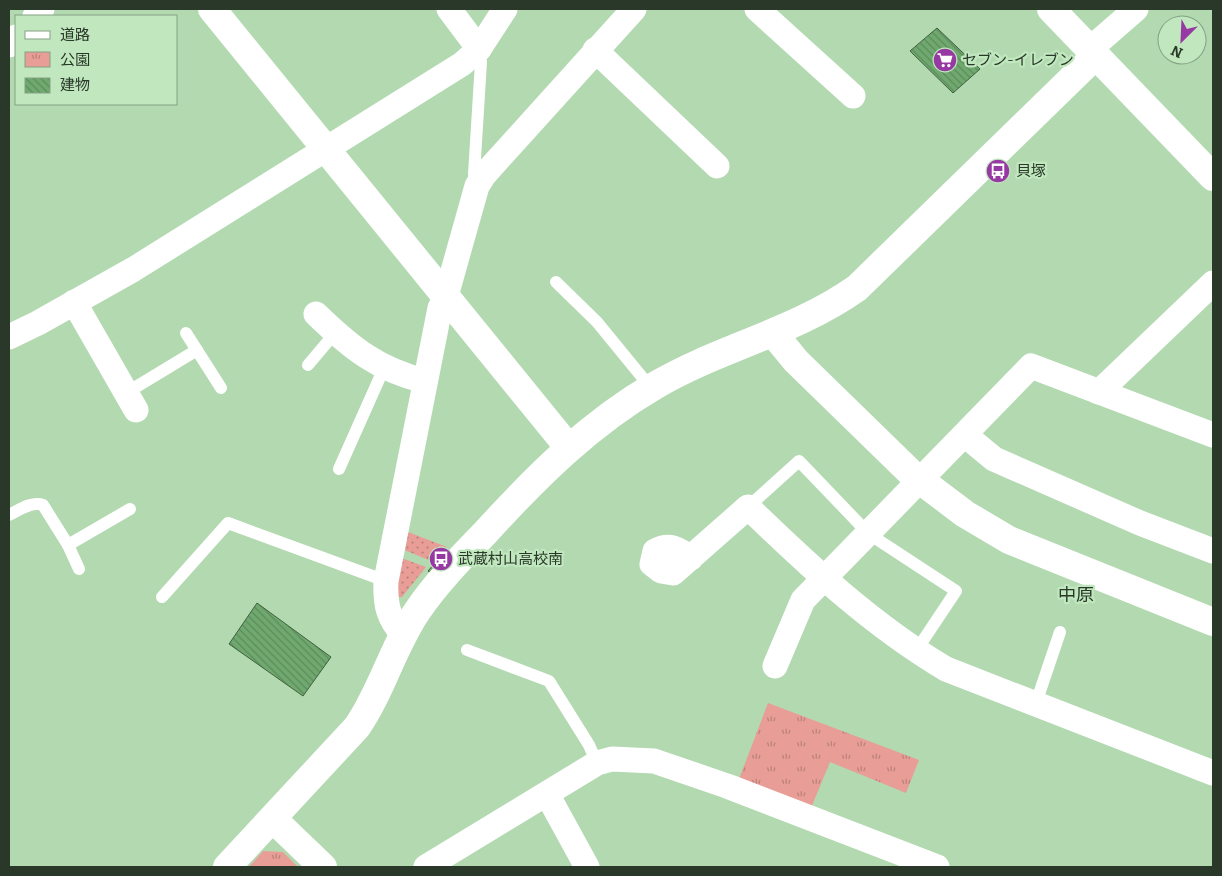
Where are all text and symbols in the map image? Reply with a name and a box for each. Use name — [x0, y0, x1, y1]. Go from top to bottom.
legend — [15, 15, 178, 105]
north arrow — [1157, 15, 1207, 65]
text: 道路 — [60, 26, 90, 44]
text: N — [1168, 41, 1185, 61]
supermarket icon: セブン-イレブン — [932, 47, 958, 73]
text: 公園 — [60, 51, 90, 69]
place label: セブン-イレブン — [962, 51, 1074, 69]
text: 建物 — [60, 76, 90, 94]
bus stop icon: 貝塚 — [985, 158, 1011, 184]
place label: 貝塚 — [1016, 162, 1046, 180]
bus stop icon: 武蔵村山高校南 — [428, 546, 454, 572]
place label: 武蔵村山高校南 — [458, 550, 563, 568]
district label: 中原 — [1058, 584, 1094, 606]

